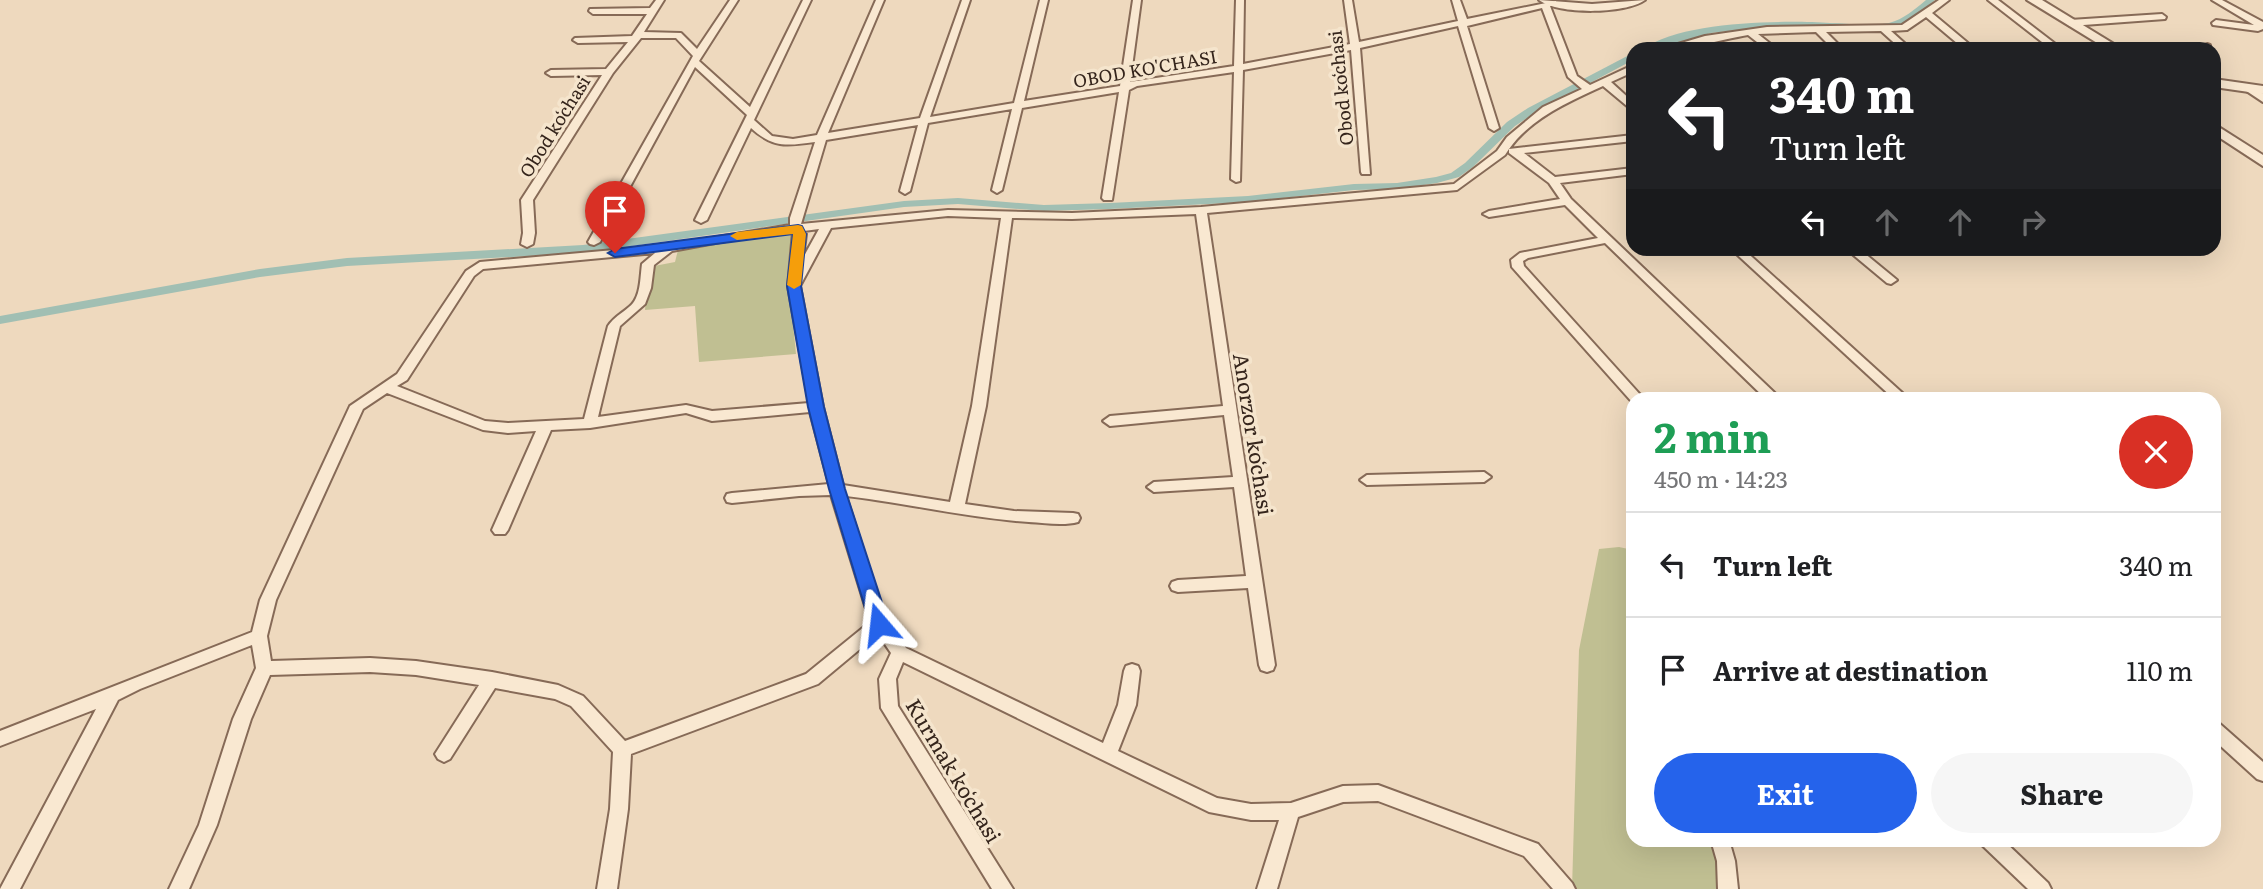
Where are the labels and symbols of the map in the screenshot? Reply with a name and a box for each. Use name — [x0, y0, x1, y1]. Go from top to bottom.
street label: Obod koʻchasi — [1321, 29, 1359, 147]
street label: OBOD KO'CHASI — [1071, 42, 1219, 94]
street label: Obod koʻchasi — [512, 70, 596, 182]
pin — [585, 181, 645, 253]
street label: Anorzor koʻchasi — [1227, 351, 1283, 517]
position arrow — [842, 587, 916, 661]
street label: Kurmak koʻchasi — [900, 692, 1010, 848]

